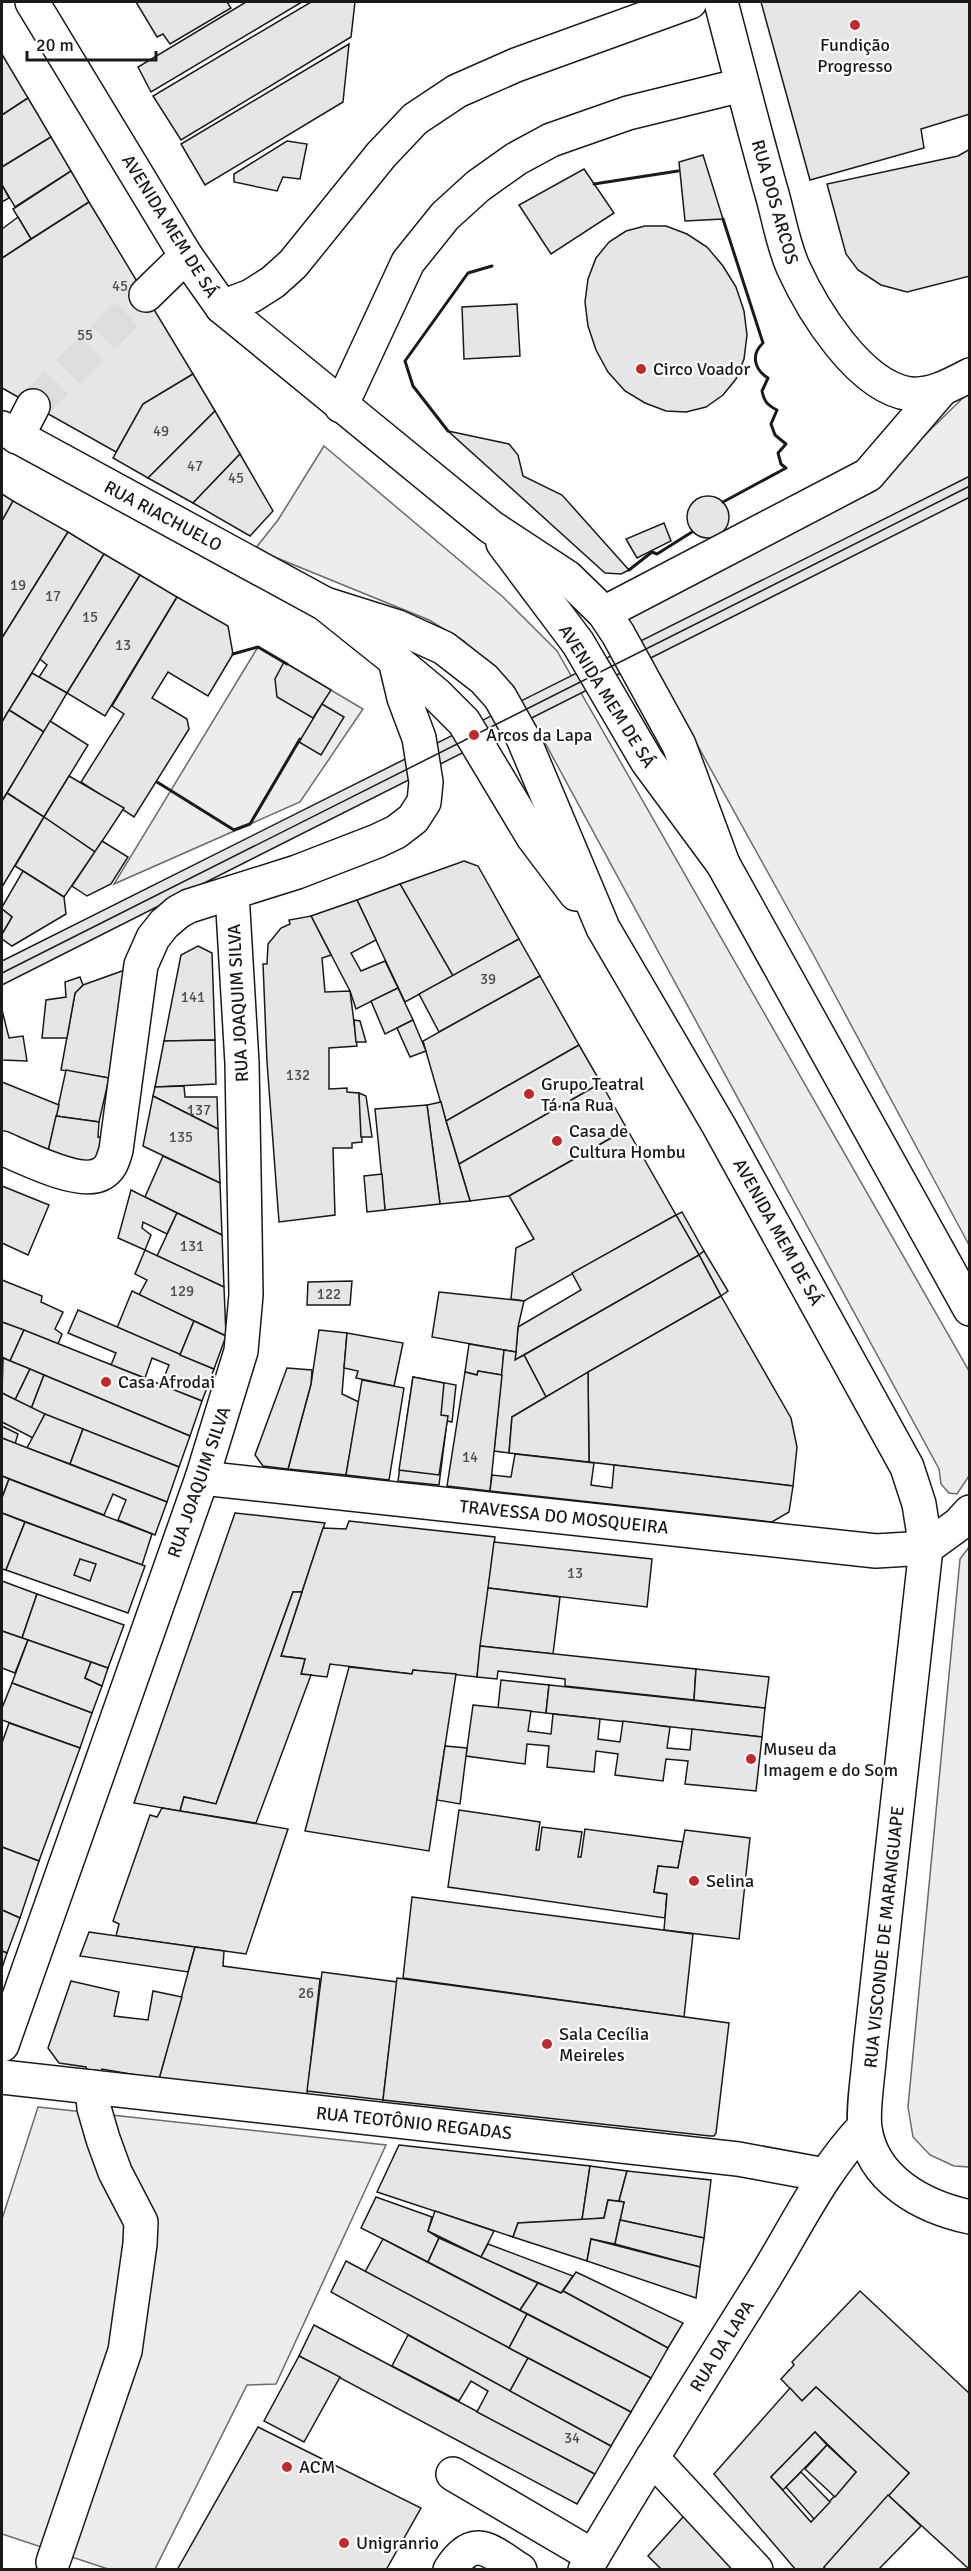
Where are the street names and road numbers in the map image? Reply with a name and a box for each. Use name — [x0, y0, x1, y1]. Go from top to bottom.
street label: RUA DOS ARCOS — [747, 137, 803, 267]
street label: AVENIDA MEM DE SÁ — [117, 150, 223, 302]
street label: RUA RIACHUELO — [100, 476, 226, 556]
street label: AVENIDA MEM DE SÁ — [554, 620, 660, 772]
street label: RUA JOAQUIM SILVA — [223, 923, 253, 1083]
street label: AVENIDA MEM DE SÁ — [728, 1155, 828, 1309]
street label: RUA JOAQUIM SILVA — [163, 1403, 235, 1561]
street label: TRAVESSA DO MOSQUEIRA — [458, 1495, 670, 1539]
street label: RUA VISCONDE DE MARANGUAPE — [859, 1805, 909, 2069]
street label: RUA TEOTÔNIO REGADAS — [315, 2102, 513, 2144]
street label: RUA DA LAPA — [685, 2296, 759, 2396]

